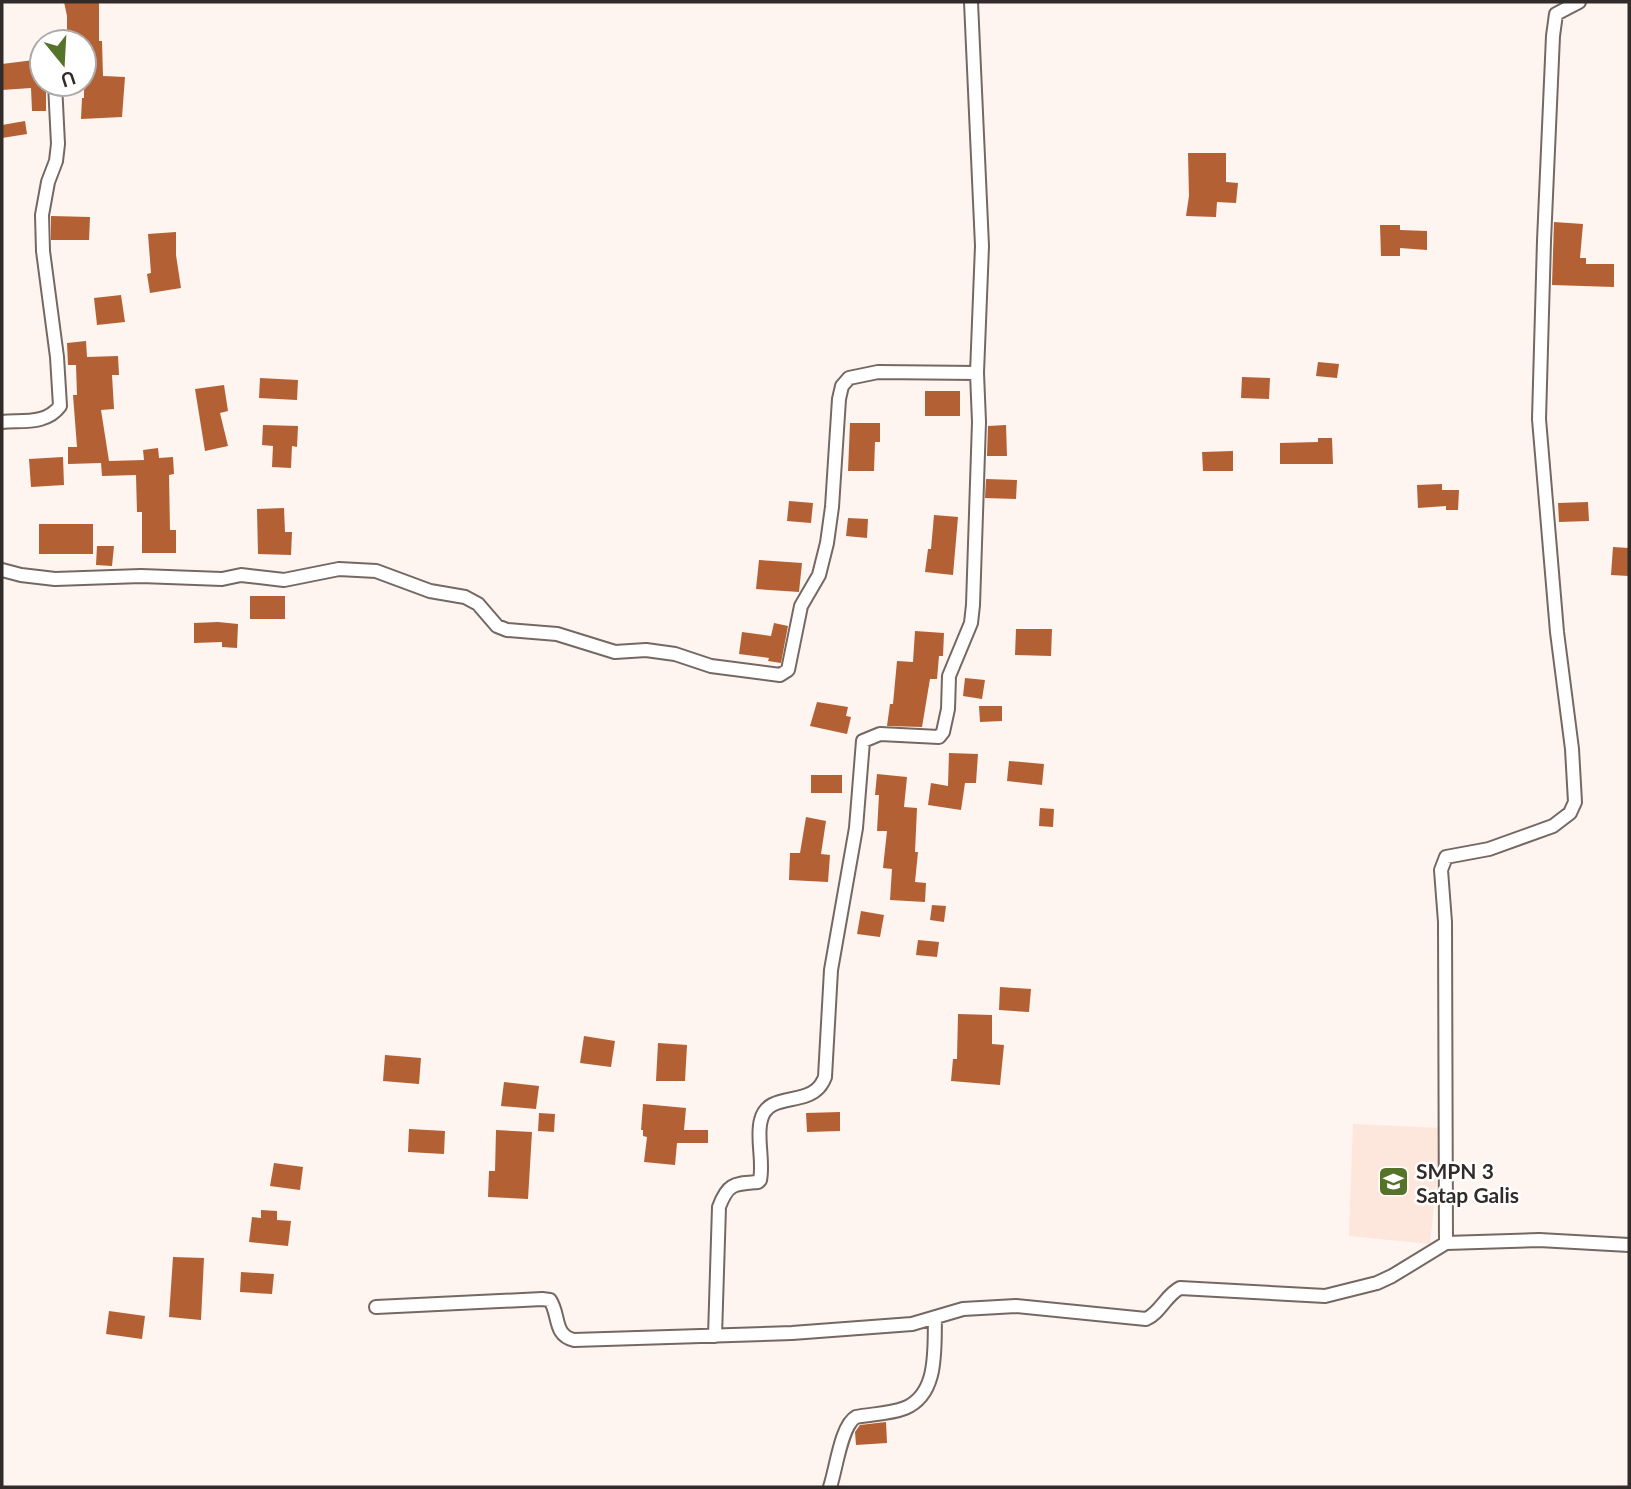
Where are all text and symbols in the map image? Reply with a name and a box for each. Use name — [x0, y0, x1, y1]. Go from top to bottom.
north arrow — [28, 28, 98, 98]
text: U — [58, 67, 79, 93]
place label: SMPN 3 Satap Galis — [1416, 1158, 1519, 1207]
school or university icon: SMPN 3 Satap Galis — [1376, 1165, 1410, 1199]

